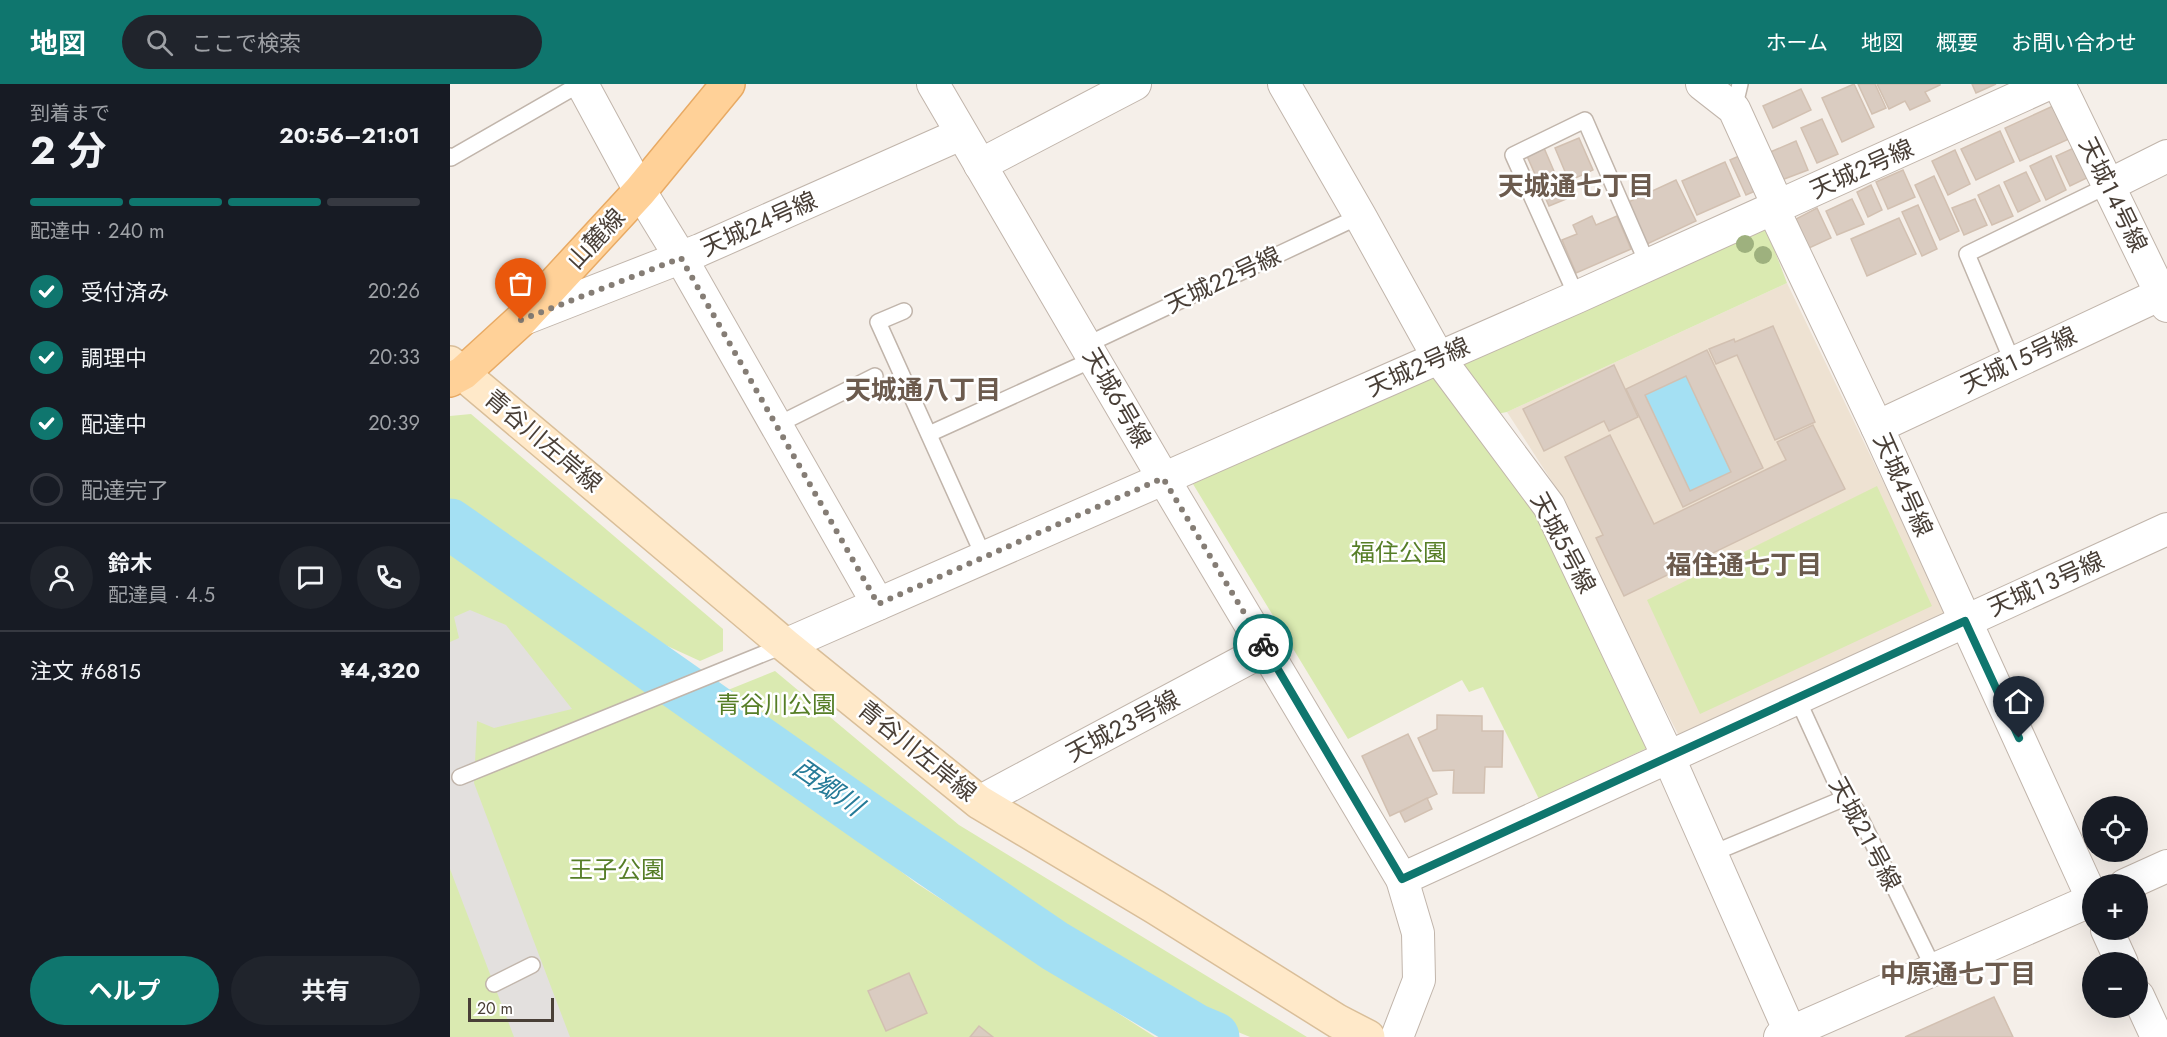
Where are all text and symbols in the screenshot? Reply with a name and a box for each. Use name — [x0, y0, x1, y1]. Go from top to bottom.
search box — [122, 15, 542, 69]
text: 地図 — [30, 23, 86, 64]
icon: search — [143, 26, 176, 59]
text: ここで検索 — [191, 27, 301, 59]
text: ホーム — [1766, 28, 1828, 58]
text: 地図 — [1861, 28, 1903, 58]
text: 概要 — [1936, 28, 1978, 58]
text: お問い合わせ — [2011, 28, 2137, 58]
text: 到着まで — [30, 99, 110, 128]
text: 20:56–21:01 — [279, 119, 420, 151]
text: 2 分 — [30, 122, 106, 179]
street label: 天城２号線 — [1804, 130, 1919, 207]
street label: 天城１４号線 — [2071, 131, 2156, 258]
district label: 天城通七丁目 — [1498, 167, 1654, 205]
street label: 天城２４号線 — [695, 182, 822, 265]
street label: 山麓線 — [558, 200, 633, 277]
text: 配達中 · 240 m — [30, 217, 165, 246]
street label: 天城２２号線 — [1159, 238, 1286, 322]
pin — [495, 258, 546, 320]
icon: bag — [504, 267, 537, 300]
icon: check — [30, 275, 63, 308]
text: 受付済み — [81, 276, 169, 308]
text: 20:26 — [368, 277, 420, 306]
street label: 天城１５号線 — [1955, 318, 2082, 402]
street label: 天城２号線 — [1360, 328, 1475, 405]
icon: check — [30, 341, 63, 374]
street label: 天城６号線 — [1075, 341, 1160, 454]
text: 調理中 — [81, 342, 147, 374]
text: 20:33 — [369, 343, 420, 372]
district label: 天城通八丁目 — [845, 371, 1001, 409]
street label: 青谷川左岸線 — [477, 381, 610, 500]
icon: check — [30, 407, 63, 440]
text: 配達中 — [81, 408, 147, 440]
text: 20:39 — [368, 409, 420, 438]
street label: 天城４号線 — [1865, 427, 1942, 542]
text: 配達完了 — [81, 474, 169, 506]
street label: 天城５号線 — [1522, 486, 1605, 600]
park label: 福住公園 — [1351, 535, 1447, 570]
street label: 天城１３号線 — [1982, 542, 2109, 625]
button: person — [30, 546, 93, 609]
button: chat — [279, 546, 342, 609]
button: phone — [357, 546, 420, 609]
district label: 福住通七丁目 — [1666, 546, 1822, 584]
text: 鈴木 — [108, 547, 152, 579]
text: 配達員 · 4.5 — [108, 581, 215, 610]
courier — [1233, 614, 1293, 674]
icon: bike — [1247, 628, 1280, 661]
text: ¥4,320 — [340, 654, 420, 686]
text: 注文 #6815 — [30, 655, 141, 687]
pin — [1993, 676, 2044, 738]
street label: 天城２３号線 — [1060, 681, 1186, 770]
icon: home — [2002, 685, 2035, 718]
park label: 青谷川公園 — [716, 687, 836, 722]
street label: 青谷川左岸線 — [850, 692, 984, 810]
water label: 西郷川 — [785, 749, 873, 827]
street label: 天城２１号線 — [1821, 771, 1910, 897]
map controls — [2082, 796, 2148, 1018]
button: locate — [2082, 796, 2148, 862]
park label: 王子公園 — [569, 852, 665, 887]
button: + — [2082, 874, 2148, 940]
button: − — [2082, 952, 2148, 1018]
district label: 中原通七丁目 — [1880, 955, 2036, 993]
button: ヘルプ — [30, 956, 219, 1025]
button: 共有 — [231, 956, 420, 1025]
scale bar — [468, 995, 554, 1022]
text: 20 m — [477, 997, 513, 1020]

